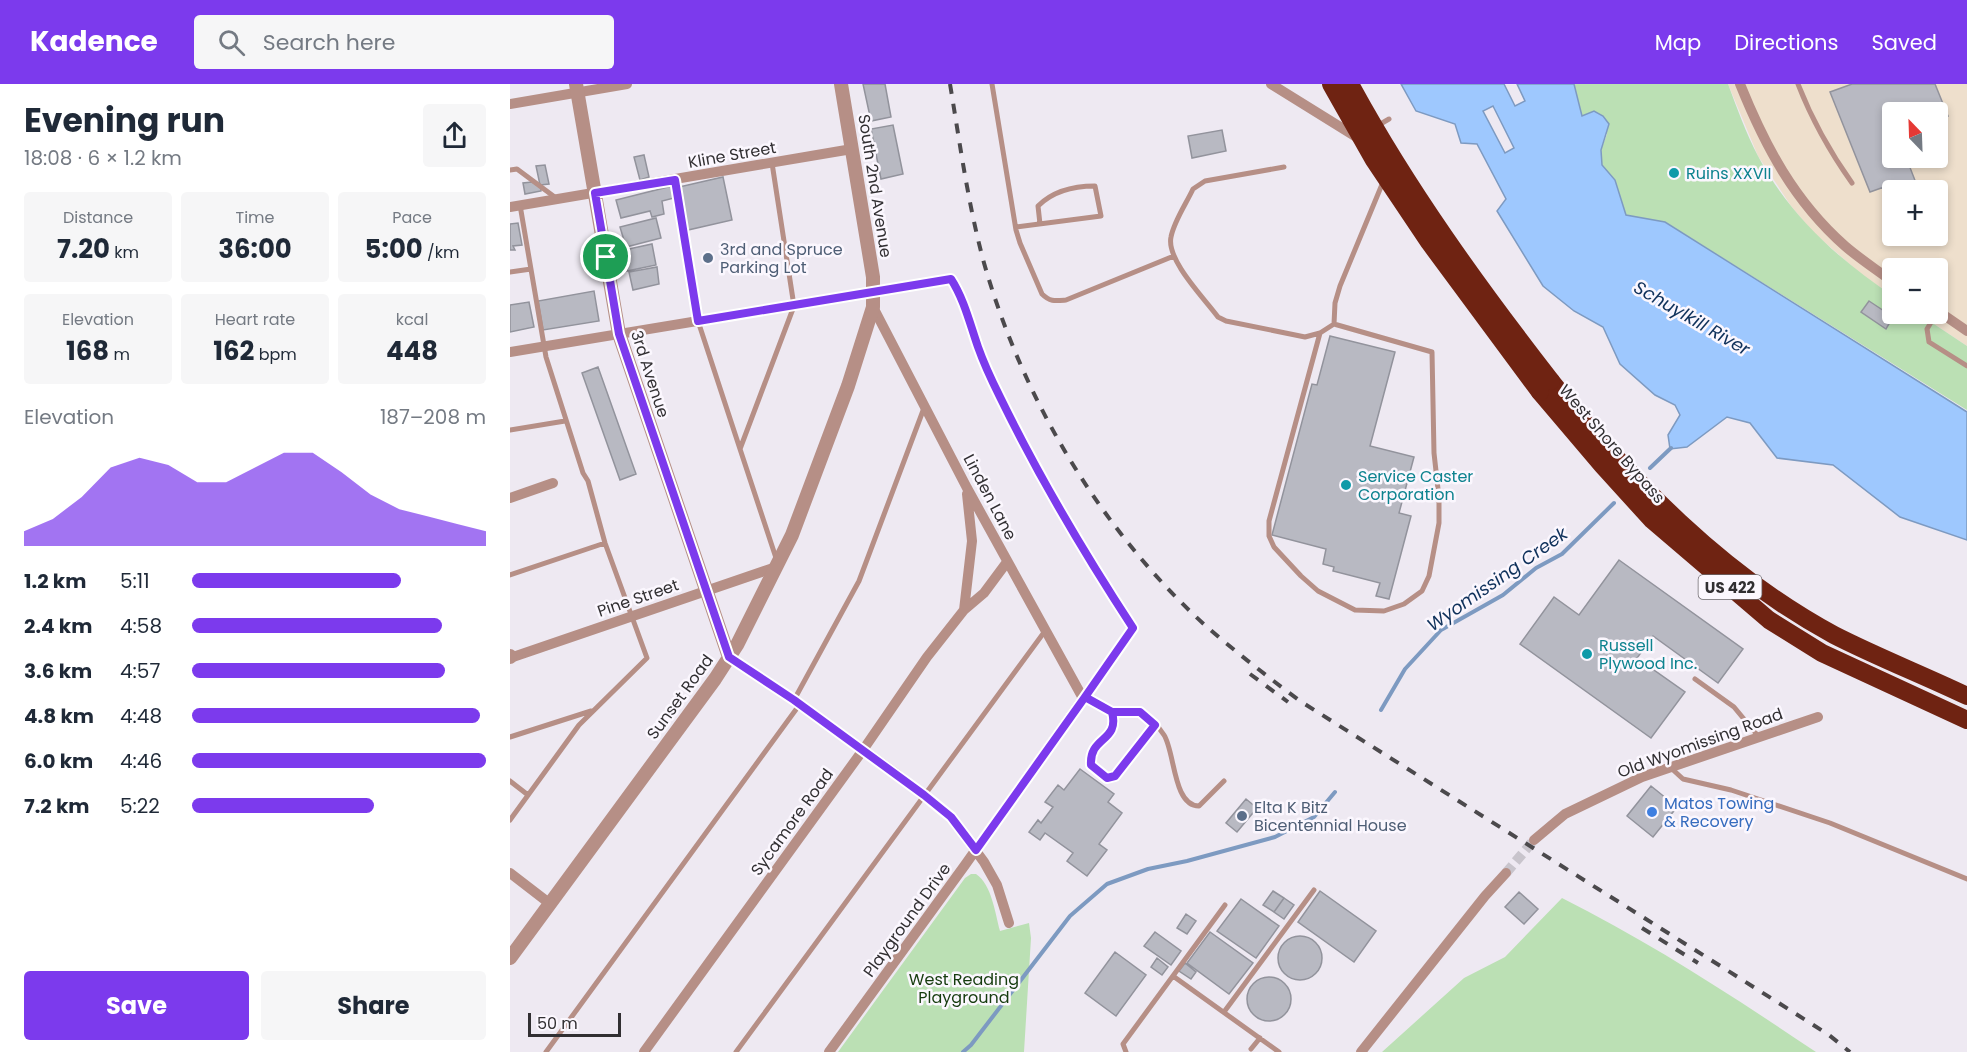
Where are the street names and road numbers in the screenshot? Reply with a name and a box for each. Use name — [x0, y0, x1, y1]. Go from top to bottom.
street label: South 2nd Avenue — [852, 113, 898, 259]
street label: Kline Street — [686, 136, 778, 174]
street label: 3rd Avenue — [625, 327, 675, 421]
street label: West Shore Bypass — [1554, 379, 1670, 509]
street label: Linden Lane — [958, 450, 1022, 544]
street label: Pine Street — [594, 573, 682, 623]
road number: US 422 — [1698, 575, 1762, 599]
street label: Sunset Road — [641, 650, 719, 744]
street label: Old Wyomissing Road — [1614, 702, 1786, 784]
street label: Sycamore Road — [745, 764, 839, 880]
street label: Playground Drive — [858, 858, 956, 982]

